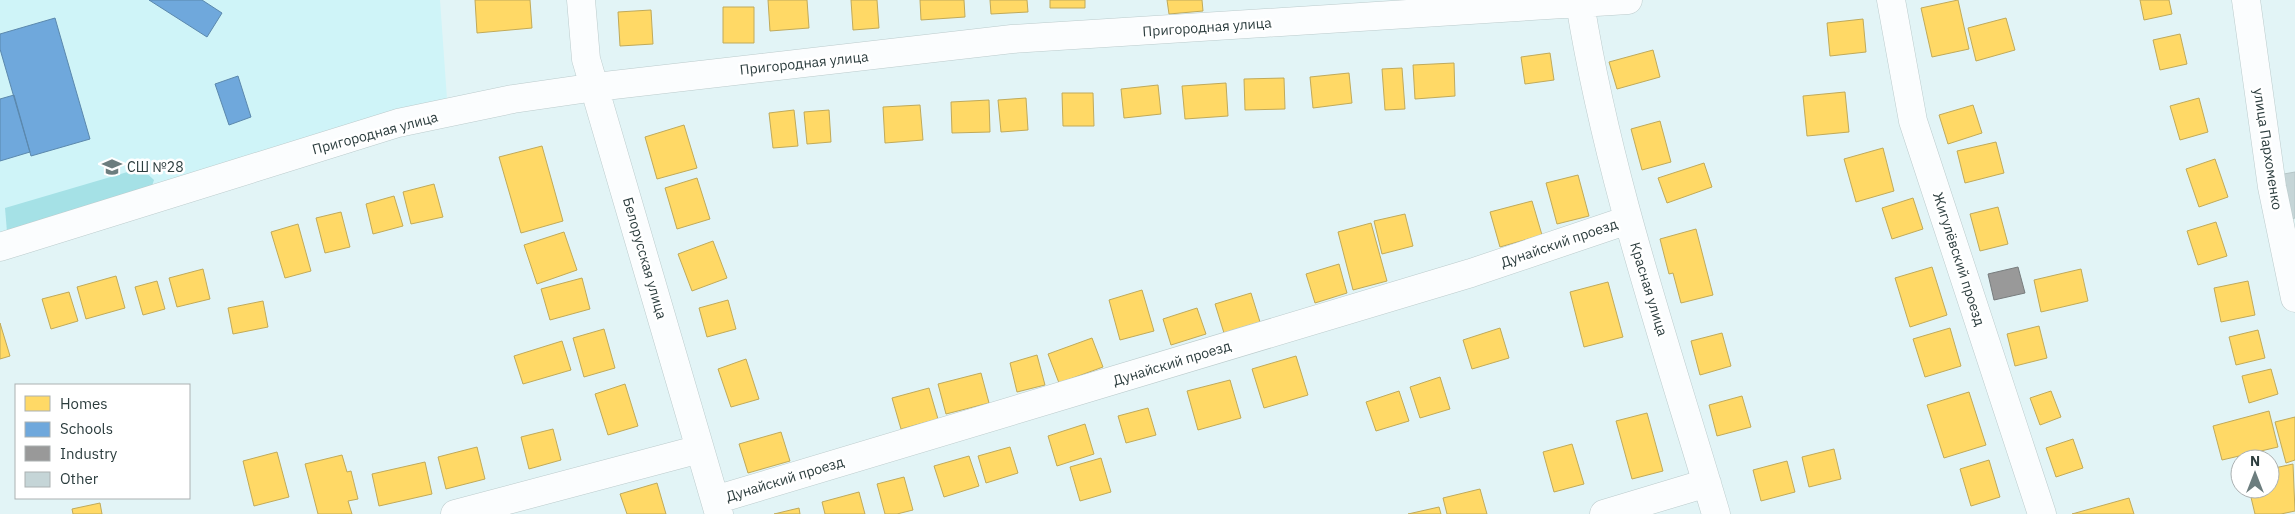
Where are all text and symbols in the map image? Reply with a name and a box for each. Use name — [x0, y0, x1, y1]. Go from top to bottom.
street label: Пригородная улица — [1142, 13, 1273, 40]
street label: Пригородная улица — [739, 47, 870, 79]
street label: улица Пархоменко — [2249, 87, 2287, 211]
street label: Пригородная улица — [310, 107, 440, 158]
school or university icon: СШ №28 — [101, 156, 123, 178]
place label: СШ №28 — [127, 158, 184, 176]
street label: Жигулёвский проезд — [1929, 190, 1989, 328]
street label: Белорусская улица — [619, 195, 671, 321]
street label: Дунайский проезд — [1498, 215, 1620, 271]
street label: Красная улица — [1626, 240, 1672, 339]
street label: Дунайский проезд — [1111, 336, 1233, 390]
legend — [15, 384, 190, 499]
text: Homes — [60, 394, 108, 413]
text: Schools — [60, 419, 113, 438]
text: Industry — [60, 444, 118, 463]
north arrow — [2230, 449, 2280, 499]
street label: Дунайский проезд — [724, 452, 846, 506]
text: N — [2250, 452, 2260, 470]
text: Other — [60, 469, 99, 488]

